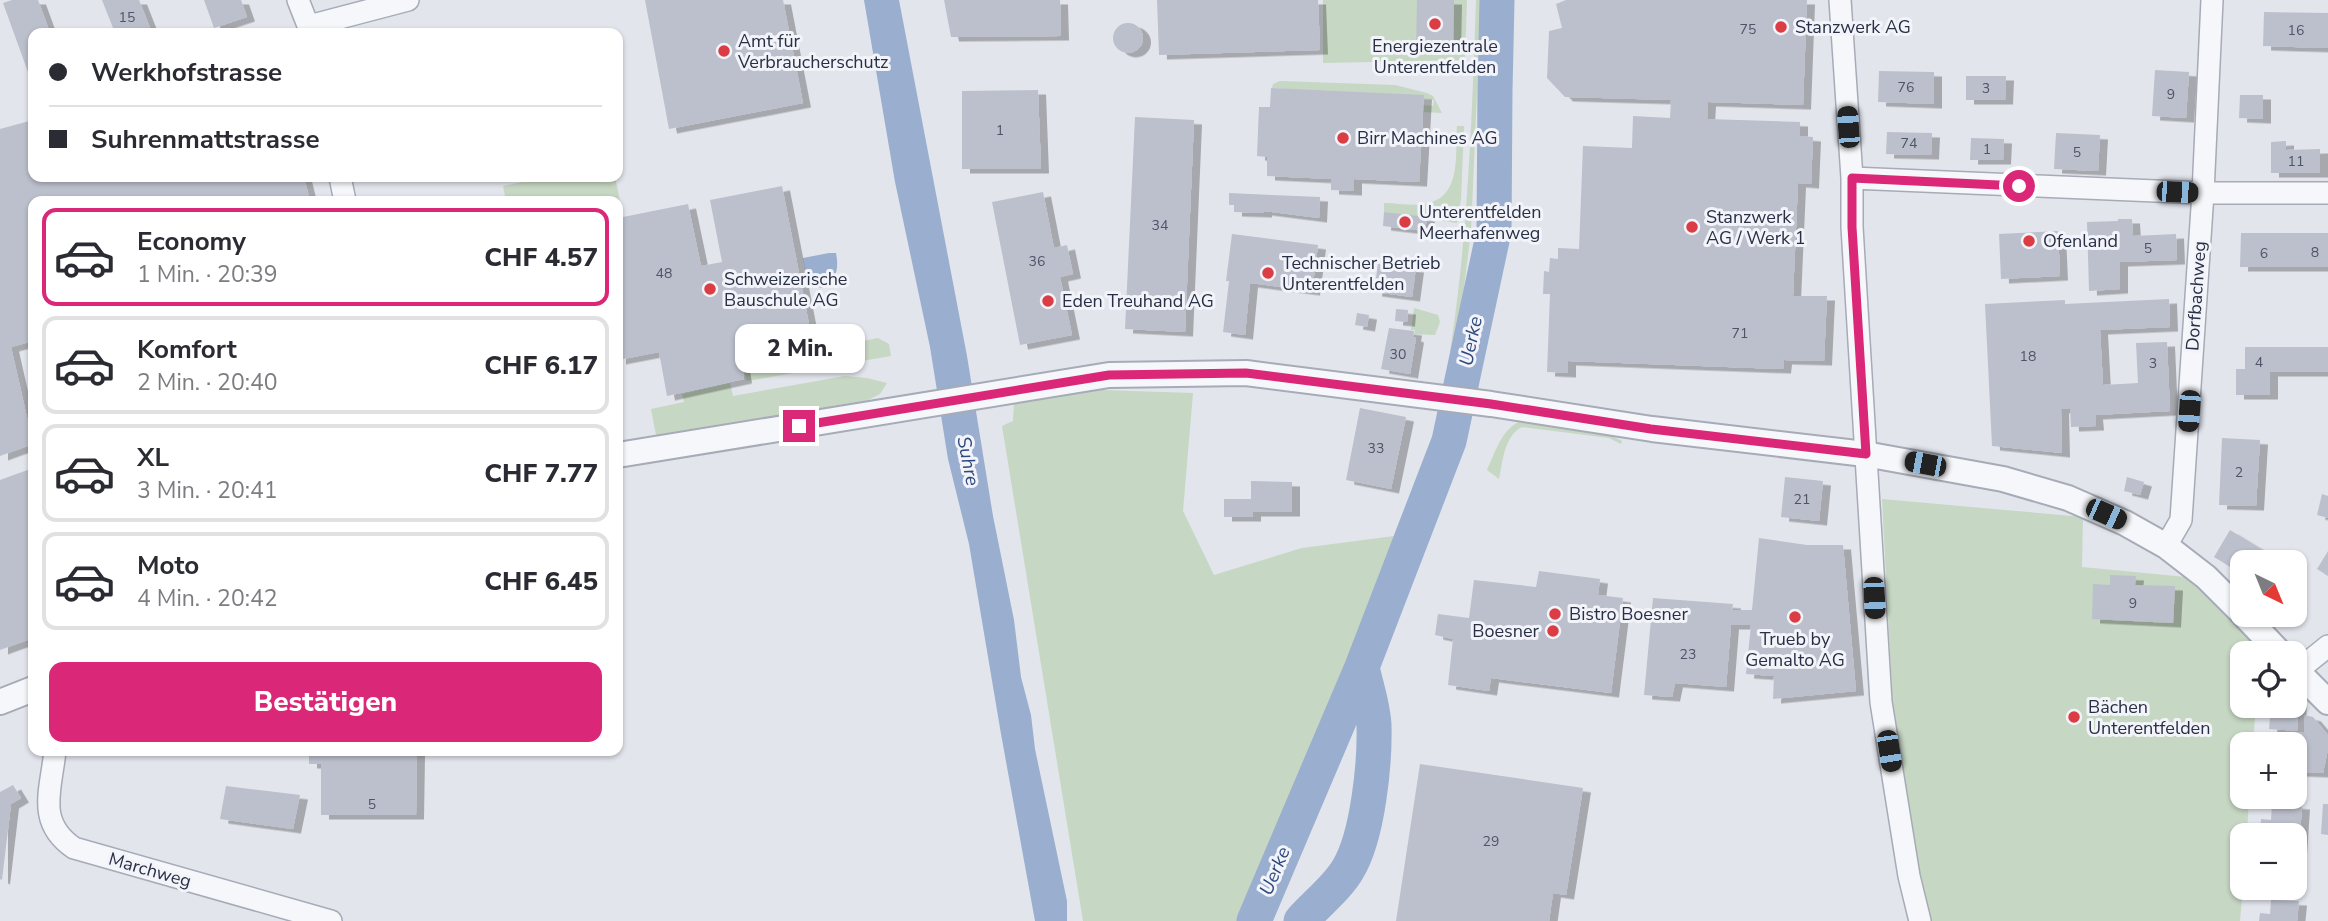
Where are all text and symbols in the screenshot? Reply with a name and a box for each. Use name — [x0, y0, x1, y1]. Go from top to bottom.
house number: 15 — [119, 8, 135, 27]
place label: Stanzwerk AG — [1795, 15, 1911, 39]
marker: Energiezentrale Unterentfelden — [1427, 16, 1443, 32]
marker: Stanzwerk AG — [1773, 19, 1789, 35]
house number: 75 — [1740, 20, 1756, 39]
house number: 16 — [2288, 21, 2304, 40]
place label: Amt für Verbraucherschutz — [737, 29, 888, 74]
place label: Energiezentrale Unterentfelden — [1372, 34, 1498, 79]
marker: Amt für Verbraucherschutz — [716, 43, 732, 59]
text: Werkhofstrasse — [91, 55, 282, 90]
house number: 76 — [1898, 78, 1914, 97]
house number: 3 — [1982, 79, 1990, 98]
house number: 9 — [2167, 85, 2175, 104]
car — [1837, 105, 1860, 149]
house number: 1 — [996, 121, 1004, 140]
text: Suhrenmattstrasse — [91, 122, 320, 157]
place label: Birr Machines AG — [1357, 126, 1498, 150]
marker: Birr Machines AG — [1335, 130, 1351, 146]
house number: 74 — [1901, 134, 1917, 153]
house number: 1 — [1983, 140, 1991, 159]
house number: 5 — [2073, 143, 2081, 162]
house number: 11 — [2288, 152, 2304, 171]
route start — [2003, 170, 2035, 202]
car — [2156, 181, 2199, 203]
place label: Unterentfelden Meerhafenweg — [1419, 200, 1541, 245]
place label: Stanzwerk AG / Werk 1 — [1706, 205, 1806, 250]
marker: Unterentfelden Meerhafenweg — [1397, 214, 1413, 230]
house number: 34 — [1152, 216, 1168, 235]
marker: Stanzwerk AG / Werk 1 — [1684, 219, 1700, 235]
text: Economy — [137, 224, 246, 259]
icon: car — [53, 226, 116, 289]
place label: Ofenland — [2043, 229, 2118, 253]
marker: Ofenland — [2021, 233, 2037, 249]
house number: 5 — [2144, 239, 2152, 258]
text: CHF 4.57 — [484, 240, 598, 275]
street label: Dorfbachweg — [2180, 240, 2212, 352]
house number: 8 — [2311, 243, 2319, 262]
house number: 6 — [2260, 244, 2268, 263]
place label: Technischer Betrieb Unterentfelden — [1282, 251, 1441, 296]
house number: 36 — [1029, 252, 1045, 271]
text: 1 Min. · 20:39 — [137, 259, 278, 290]
house number: 48 — [656, 264, 672, 283]
marker: Technischer Betrieb Unterentfelden — [1260, 265, 1276, 281]
place label: Schweizerische Bauschule AG — [724, 267, 847, 312]
marker: Schweizerische Bauschule AG — [702, 281, 718, 297]
place label: Eden Treuhand AG — [1062, 289, 1214, 313]
marker: Eden Treuhand AG — [1040, 293, 1056, 309]
water label: Uerke — [1453, 314, 1489, 368]
callout: 2 Min. — [734, 324, 864, 374]
house number: 71 — [1732, 324, 1748, 343]
text: Komfort — [137, 332, 237, 367]
text: 2 Min. — [767, 333, 833, 364]
icon: car — [53, 334, 116, 397]
house number: 30 — [1390, 345, 1406, 364]
house number: 18 — [2020, 347, 2036, 366]
text: CHF 6.17 — [484, 348, 598, 383]
house number: 4 — [2255, 353, 2263, 372]
house number: 3 — [2149, 354, 2157, 373]
text: 2 Min. · 20:40 — [137, 367, 278, 398]
car — [2178, 389, 2201, 433]
route end — [783, 410, 815, 442]
water label: Suhre — [950, 434, 986, 488]
house number: 33 — [1368, 439, 1384, 458]
text: XL — [137, 440, 169, 475]
icon: car — [53, 442, 116, 505]
car — [1903, 450, 1948, 478]
text: CHF 7.77 — [484, 456, 598, 491]
house number: 2 — [2235, 463, 2243, 482]
text: 3 Min. · 20:41 — [137, 475, 278, 506]
house number: 21 — [1794, 490, 1810, 509]
car — [2083, 496, 2130, 532]
text: Moto — [137, 548, 199, 583]
icon: car — [53, 550, 116, 613]
north arrow — [2230, 550, 2306, 626]
map controls — [2230, 550, 2307, 900]
text: CHF 6.45 — [484, 564, 598, 599]
car — [1863, 576, 1886, 620]
text: 4 Min. · 20:42 — [137, 583, 278, 614]
house number: 9 — [2129, 594, 2137, 613]
place label: Bistro Boesner — [1569, 602, 1688, 626]
marker: Bistro Boesner — [1547, 606, 1563, 622]
marker: Trueb by Gemalto AG — [1787, 609, 1803, 625]
place label: Boesner — [1472, 619, 1540, 643]
marker: Boesner — [1545, 623, 1561, 639]
place label: Trueb by Gemalto AG — [1745, 627, 1845, 672]
button: locate — [2230, 641, 2307, 718]
house number: 23 — [1680, 645, 1696, 664]
button: Bestätigen — [49, 662, 602, 742]
place label: Bächen Unterentfelden — [2088, 695, 2210, 740]
marker: Bächen Unterentfelden — [2066, 709, 2082, 725]
car — [1876, 729, 1903, 773]
button: + — [2230, 732, 2307, 809]
house number: 5 — [368, 795, 376, 814]
button: − — [2230, 823, 2307, 900]
house number: 29 — [1483, 832, 1499, 851]
water label: Uerke — [1253, 843, 1297, 899]
street label: Marchweg — [106, 847, 194, 893]

